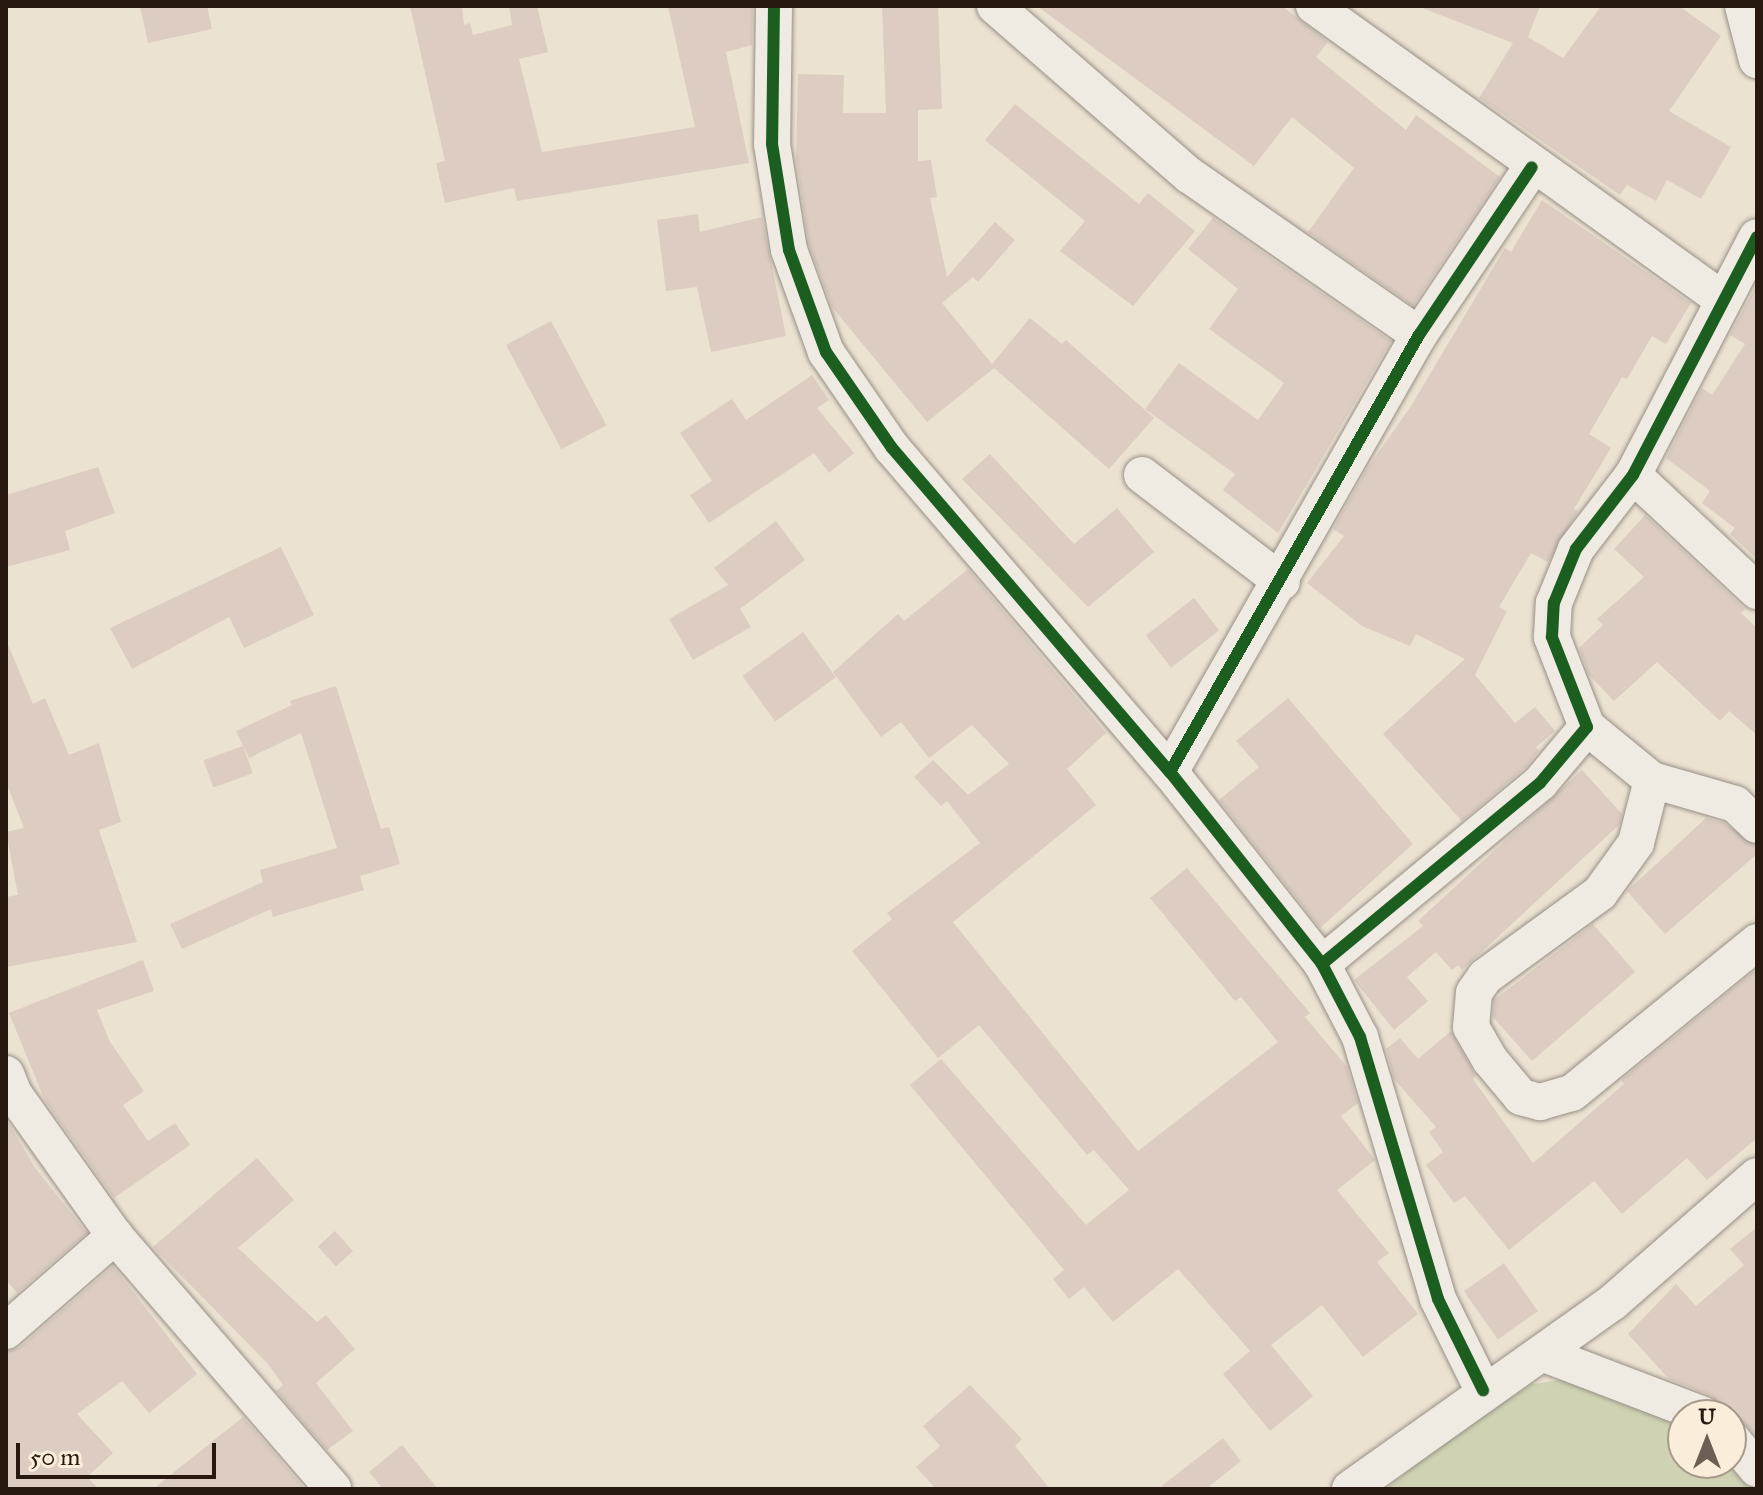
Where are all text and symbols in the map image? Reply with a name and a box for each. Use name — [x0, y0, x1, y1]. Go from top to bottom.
north arrow — [1667, 1399, 1747, 1479]
text: U — [1698, 1403, 1716, 1430]
scale bar — [20, 1427, 220, 1477]
text: 50 m — [30, 1442, 80, 1472]

